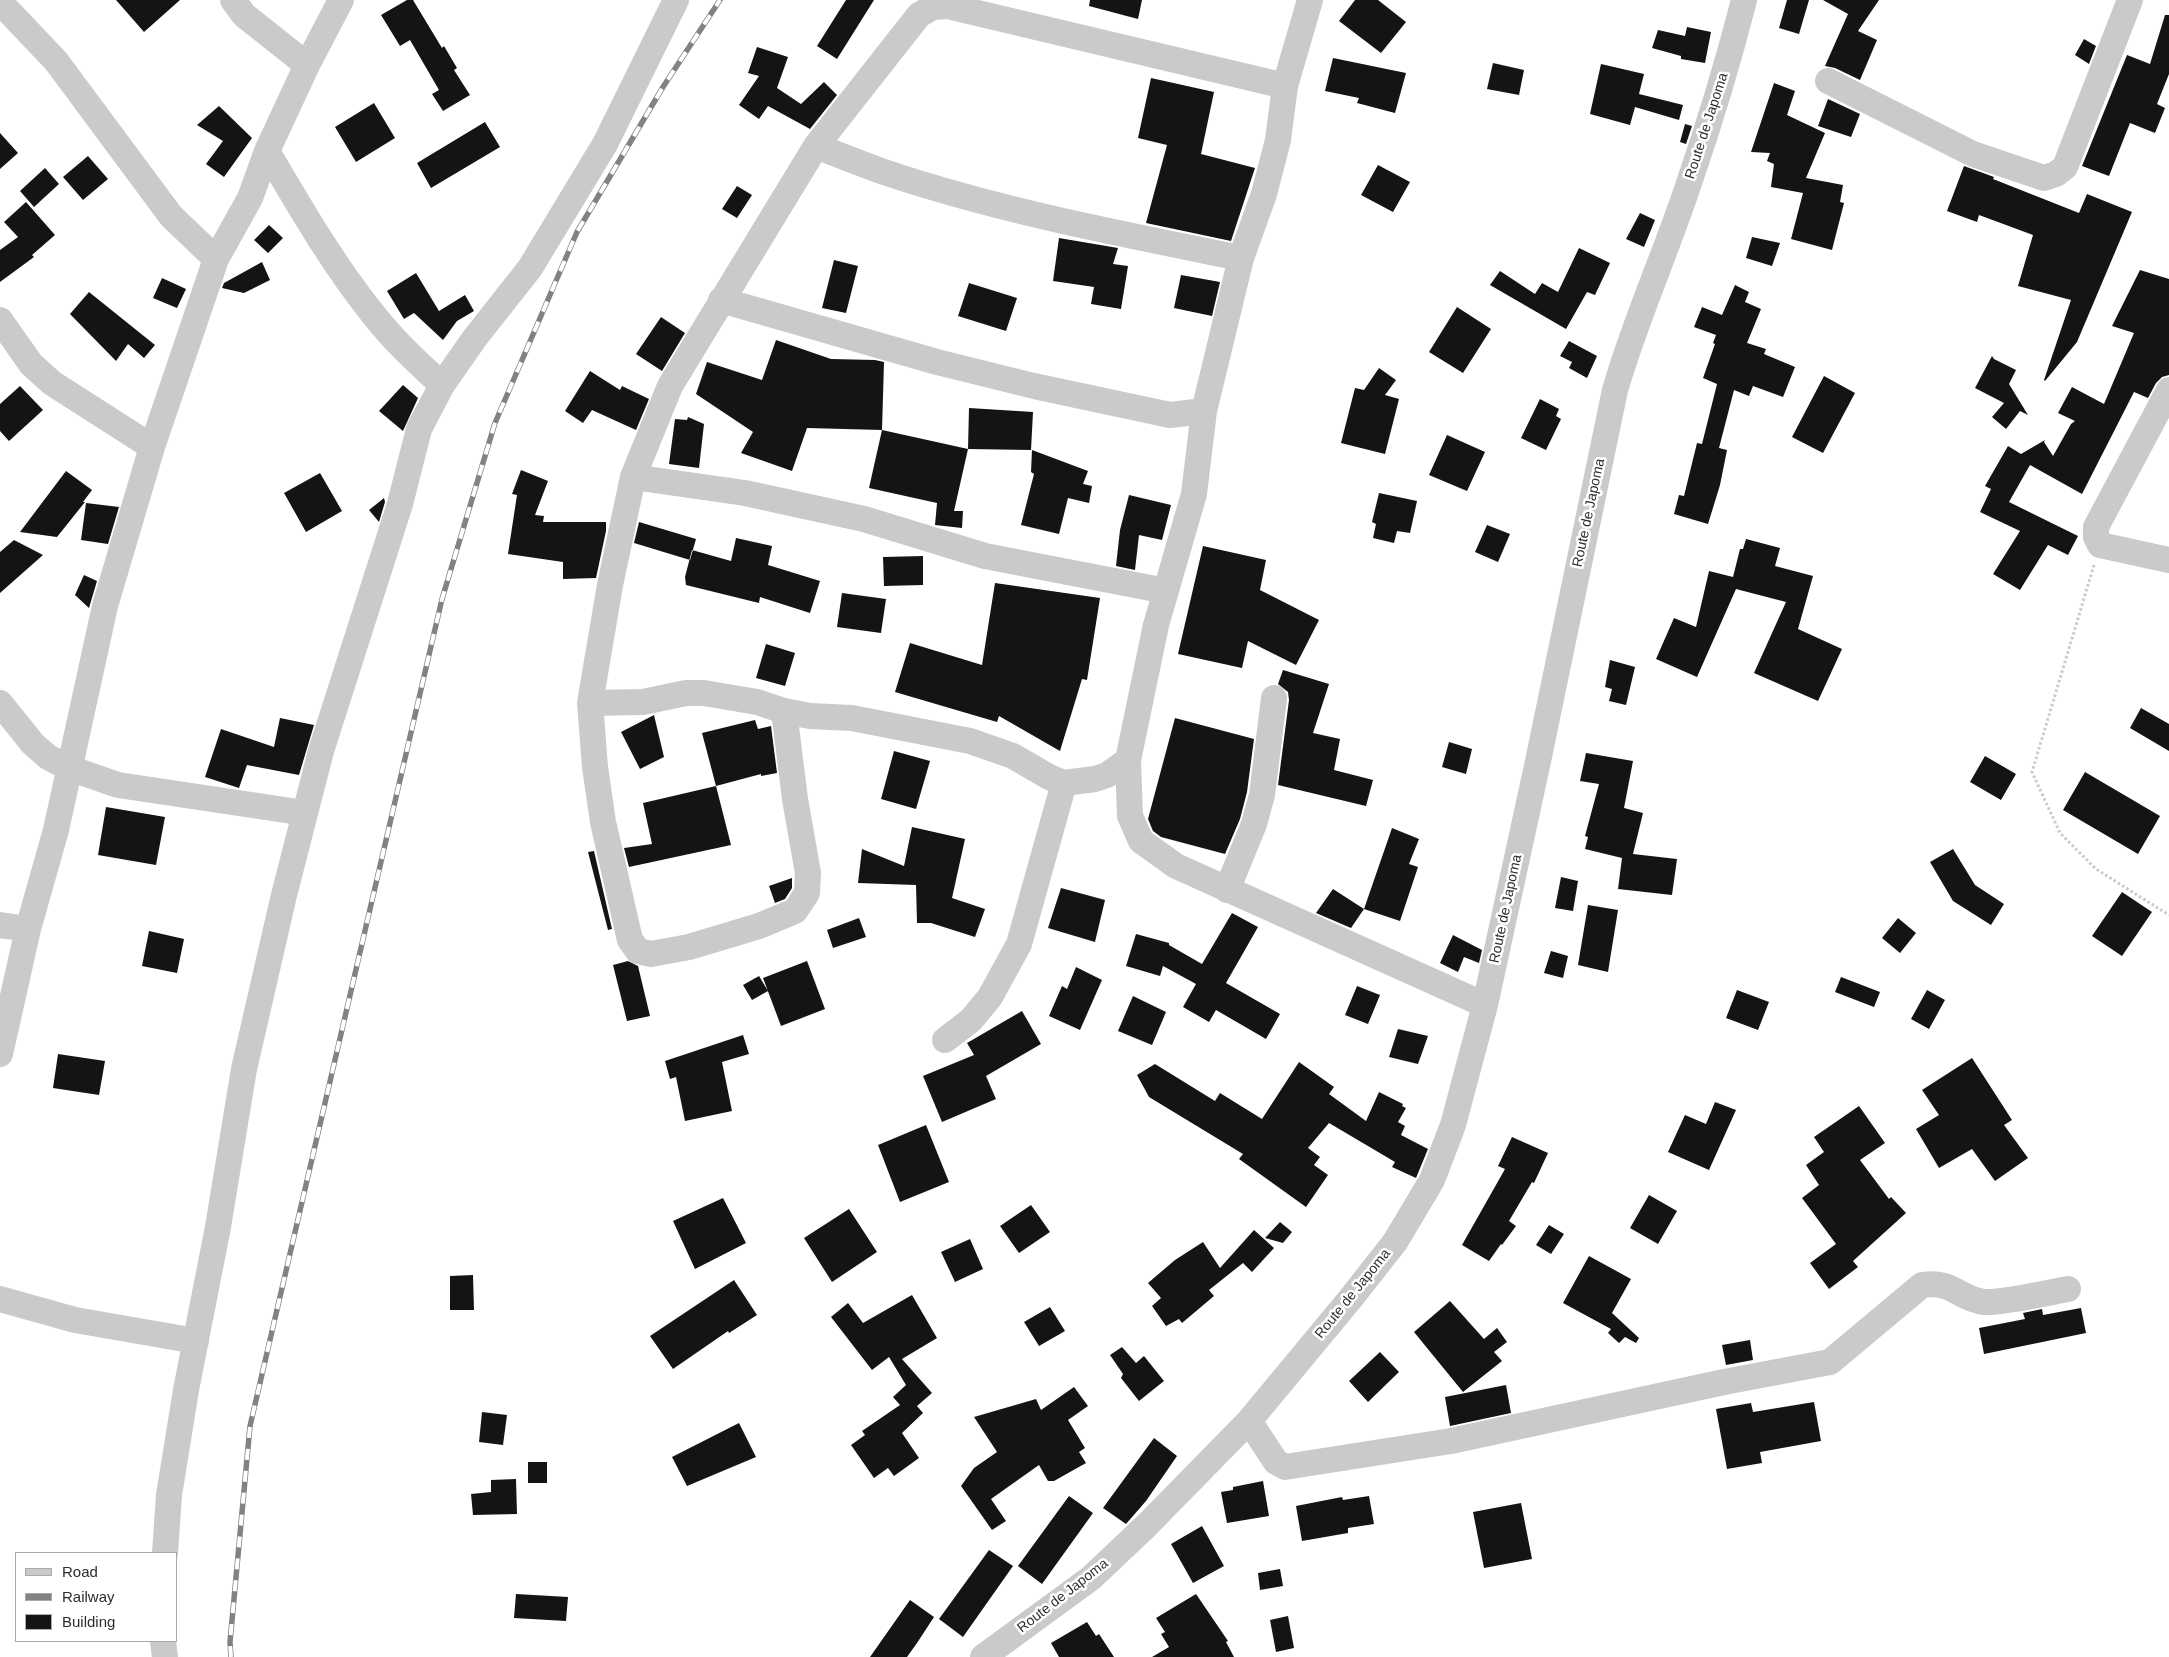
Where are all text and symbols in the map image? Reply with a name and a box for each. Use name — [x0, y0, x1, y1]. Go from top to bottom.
street label: Route de Japoma — [1682, 71, 1732, 181]
street label: Route de Japoma — [1569, 457, 1609, 569]
street label: Route de Japoma — [1486, 853, 1526, 965]
street label: Route de Japoma — [1312, 1246, 1394, 1342]
legend — [15, 1552, 178, 1642]
street label: Route de Japoma — [1014, 1555, 1112, 1637]
text: Road — [62, 1563, 98, 1580]
text: Railway — [62, 1588, 115, 1605]
text: Building — [62, 1613, 115, 1630]

